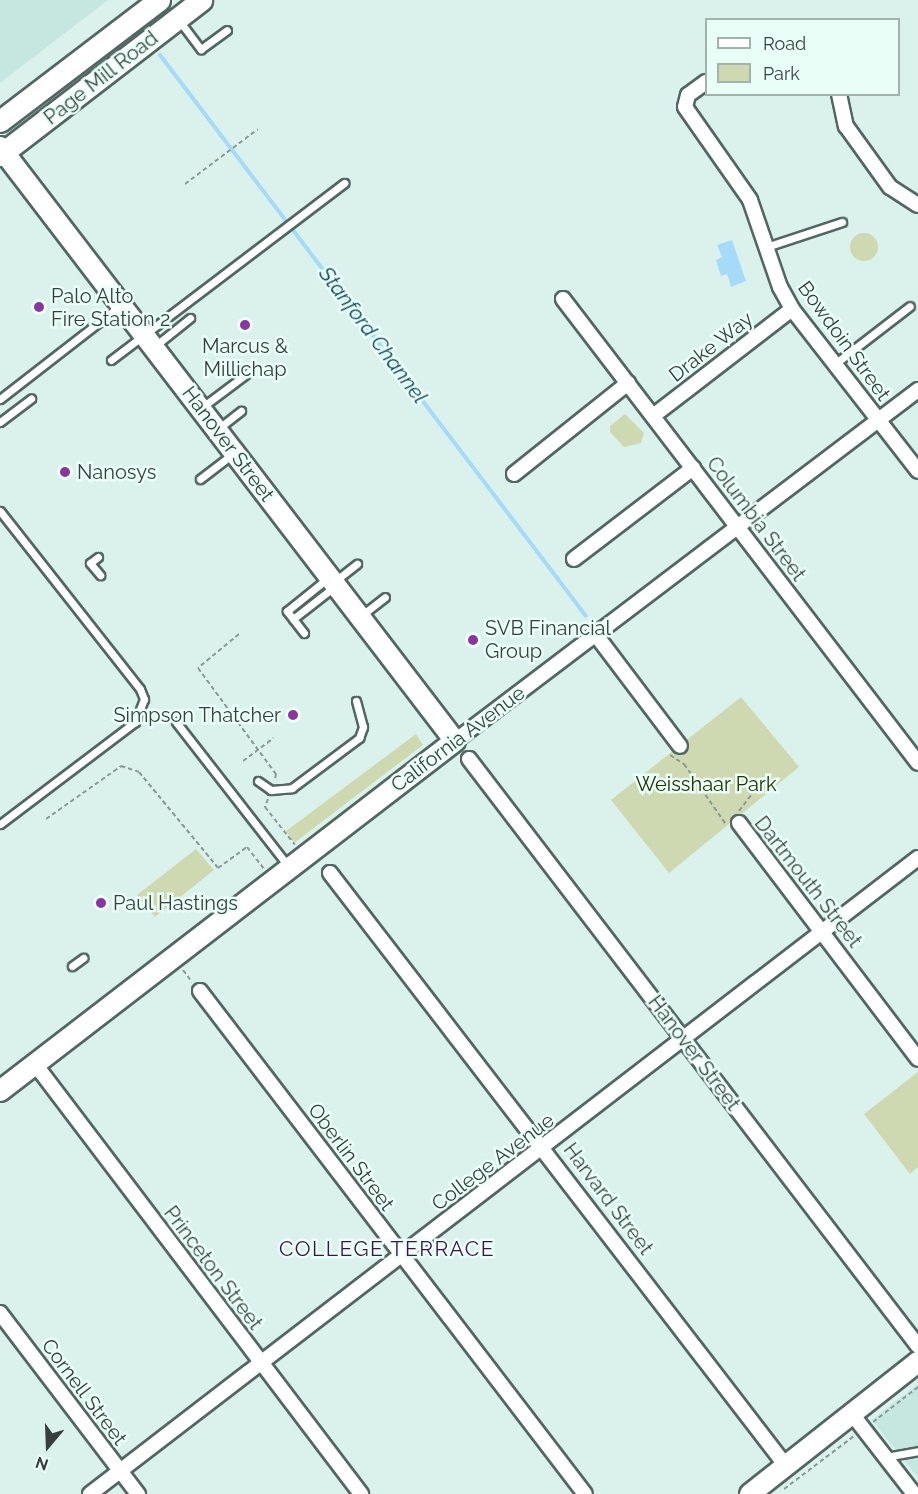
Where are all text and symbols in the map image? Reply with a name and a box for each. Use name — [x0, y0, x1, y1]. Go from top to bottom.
legend — [705, 18, 900, 96]
street label: Page Mill Road — [39, 26, 163, 130]
text: Road — [763, 33, 806, 54]
text: Park — [763, 63, 800, 84]
water label: Stanford Channel — [313, 262, 433, 408]
street label: Bowdoin Street — [793, 277, 895, 405]
place label: Palo Alto Fire Station 2 — [51, 284, 170, 331]
marker: Palo Alto Fire Station 2 — [32, 300, 46, 314]
street label: Drake Way — [664, 307, 758, 387]
marker: Marcus & Millichap — [238, 318, 252, 332]
place label: Marcus & Millichap — [202, 334, 288, 381]
street label: Hanover Street — [177, 382, 279, 506]
street label: Columbia Street — [701, 452, 811, 586]
place label: Nanosys — [77, 460, 156, 484]
marker: Nanosys — [58, 465, 72, 479]
place label: SVB Financial Group — [485, 616, 611, 663]
marker: SVB Financial Group — [466, 633, 480, 647]
street label: California Avenue — [386, 681, 530, 797]
place label: Simpson Thatcher — [113, 703, 281, 727]
marker: Simpson Thatcher — [286, 708, 300, 722]
park label: Weisshaar Park — [635, 772, 777, 796]
street label: Dartmouth Street — [749, 812, 867, 952]
place label: Paul Hastings — [113, 891, 239, 915]
marker: Paul Hastings — [94, 896, 108, 910]
street label: Hanover Street — [643, 991, 745, 1115]
street label: Oberlin Street — [303, 1099, 399, 1215]
street label: College Avenue — [427, 1108, 559, 1216]
street label: Harvard Street — [558, 1138, 658, 1260]
street label: Princeton Street — [159, 1201, 267, 1335]
district label: COLLEGE TERRACE — [279, 1236, 495, 1262]
street label: Cornell Street — [36, 1334, 132, 1450]
north arrow — [18, 1416, 78, 1476]
text: N — [33, 1453, 51, 1474]

